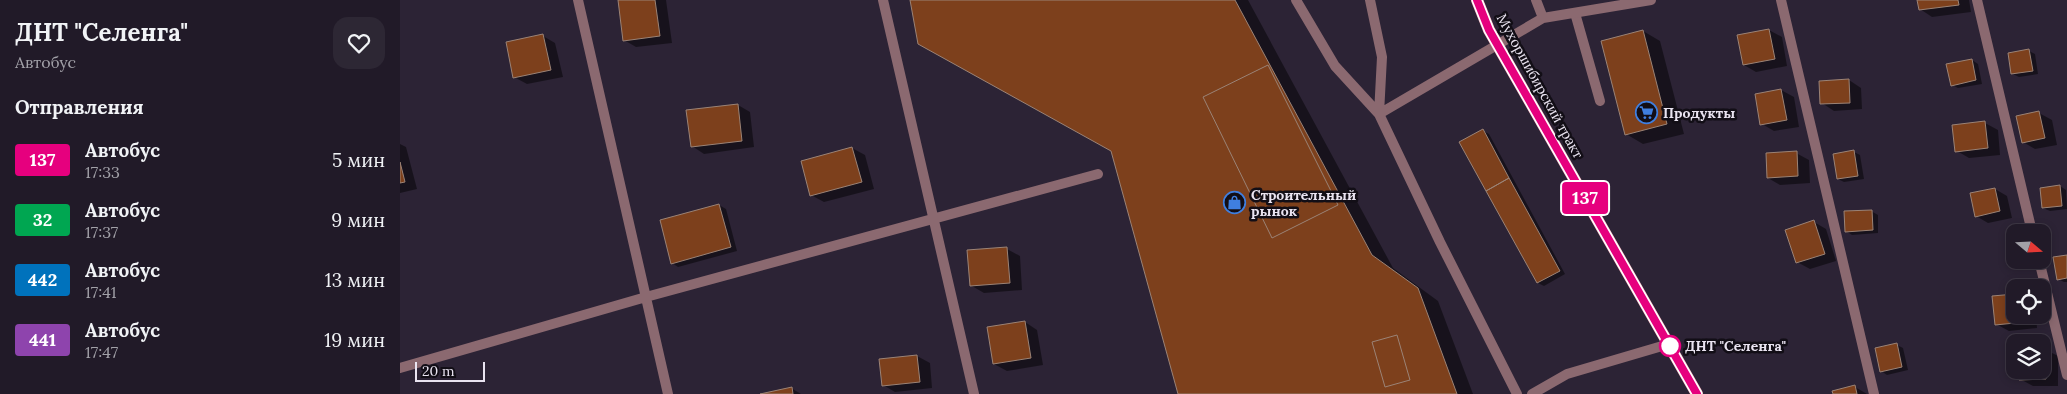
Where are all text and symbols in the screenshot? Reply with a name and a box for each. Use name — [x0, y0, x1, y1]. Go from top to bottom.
street label: Мухоршибирский тракт — [1493, 11, 1587, 161]
text: ДНТ "Селенга" — [15, 17, 188, 48]
button: heart — [333, 17, 385, 69]
text: Автобус — [15, 52, 76, 72]
text: Отправления — [15, 95, 144, 119]
supermarket icon: Продукты — [1635, 101, 1659, 125]
place label: Продукты — [1663, 104, 1735, 122]
text: Автобус — [85, 138, 160, 162]
text: 137 — [30, 148, 55, 171]
text: 5 мин — [332, 148, 385, 172]
text: 17:33 — [85, 162, 120, 182]
line badge: 137 — [1556, 182, 1614, 214]
place label: Строительный рынок — [1251, 186, 1356, 220]
text: 137 — [1572, 186, 1598, 209]
shop icon: Строительный рынок — [1223, 191, 1247, 215]
text: Автобус — [85, 198, 160, 222]
text: 32 — [33, 208, 52, 231]
text: 9 мин — [331, 208, 385, 232]
text: 17:37 — [85, 222, 118, 242]
north arrow — [2006, 224, 2051, 269]
map controls — [2006, 224, 2051, 379]
text: Автобус — [85, 258, 160, 282]
text: 442 — [28, 268, 57, 291]
text: 13 мин — [325, 268, 385, 292]
button: locate — [2006, 279, 2051, 324]
text: 17:41 — [85, 282, 117, 302]
text: Автобус — [85, 318, 160, 342]
text: 441 — [29, 328, 56, 351]
text: 19 мин — [324, 328, 385, 352]
button: layers — [2006, 334, 2051, 379]
marker: ДНТ "Селенга" — [1659, 335, 1681, 357]
place label: ДНТ "Селенга" — [1685, 337, 1786, 355]
text: 17:47 — [85, 342, 118, 362]
scale bar — [415, 359, 485, 382]
text: 20 m — [422, 362, 454, 380]

